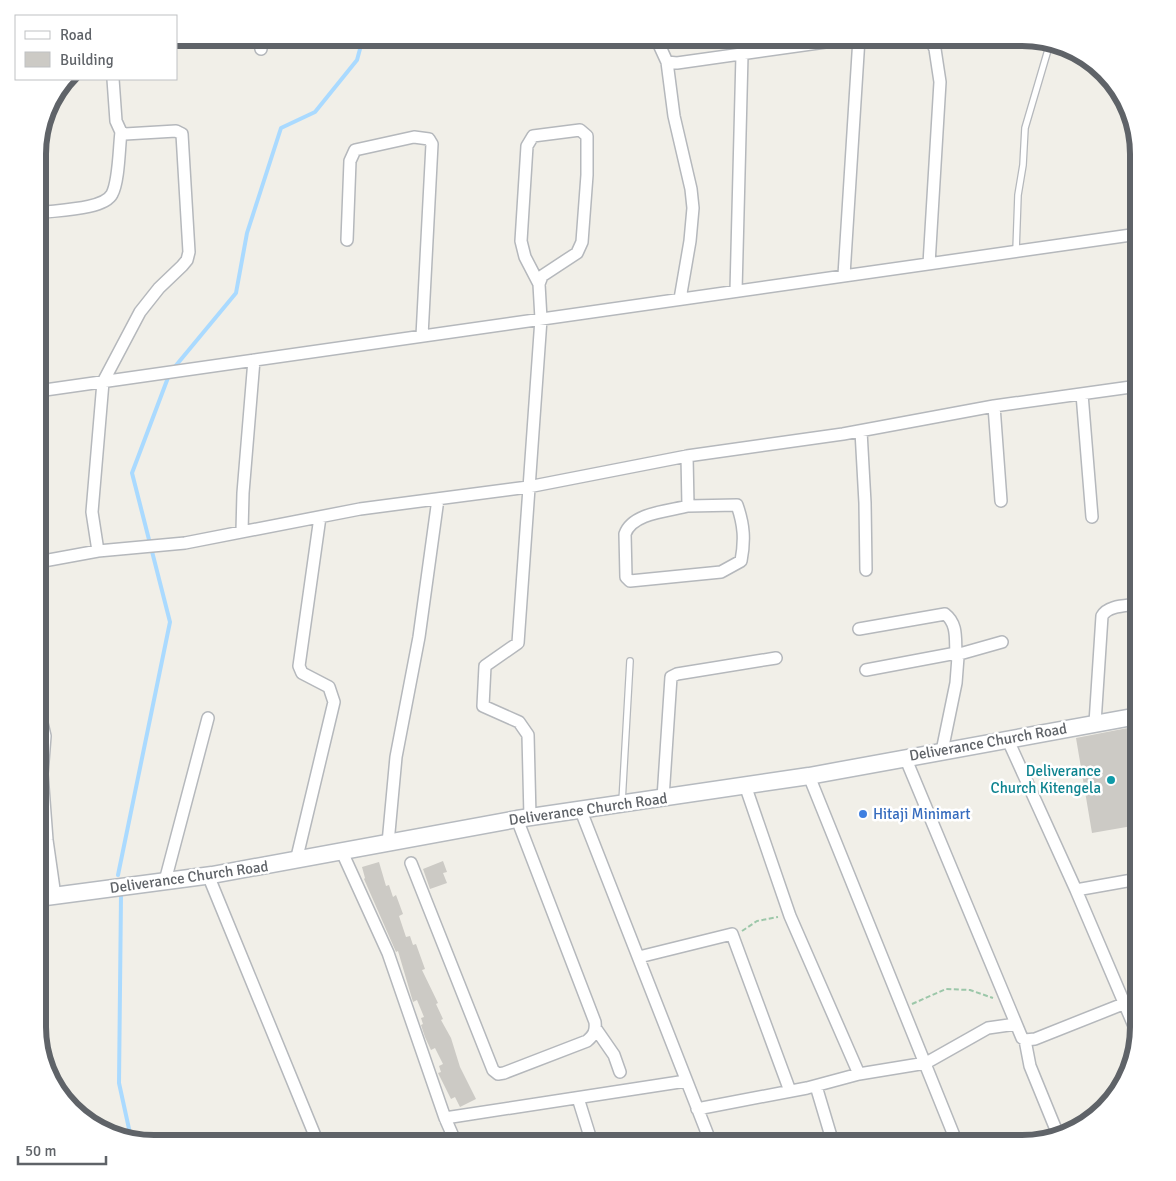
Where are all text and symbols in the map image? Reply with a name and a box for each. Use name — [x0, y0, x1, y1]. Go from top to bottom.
legend — [15, 15, 178, 80]
text: Road — [60, 26, 92, 44]
text: Building — [60, 51, 114, 69]
street label: Deliverance Church Road — [908, 719, 1068, 765]
place label: Deliverance Church Kitengela — [991, 762, 1101, 797]
marker: Deliverance Church Kitengela — [1105, 774, 1117, 786]
street label: Deliverance Church Road — [508, 789, 668, 829]
place label: Hitaji Minimart — [873, 805, 971, 823]
marker: Hitaji Minimart — [857, 808, 869, 820]
street label: Deliverance Church Road — [109, 857, 269, 897]
scale bar — [18, 1134, 105, 1166]
text: 50 m — [25, 1142, 56, 1160]

